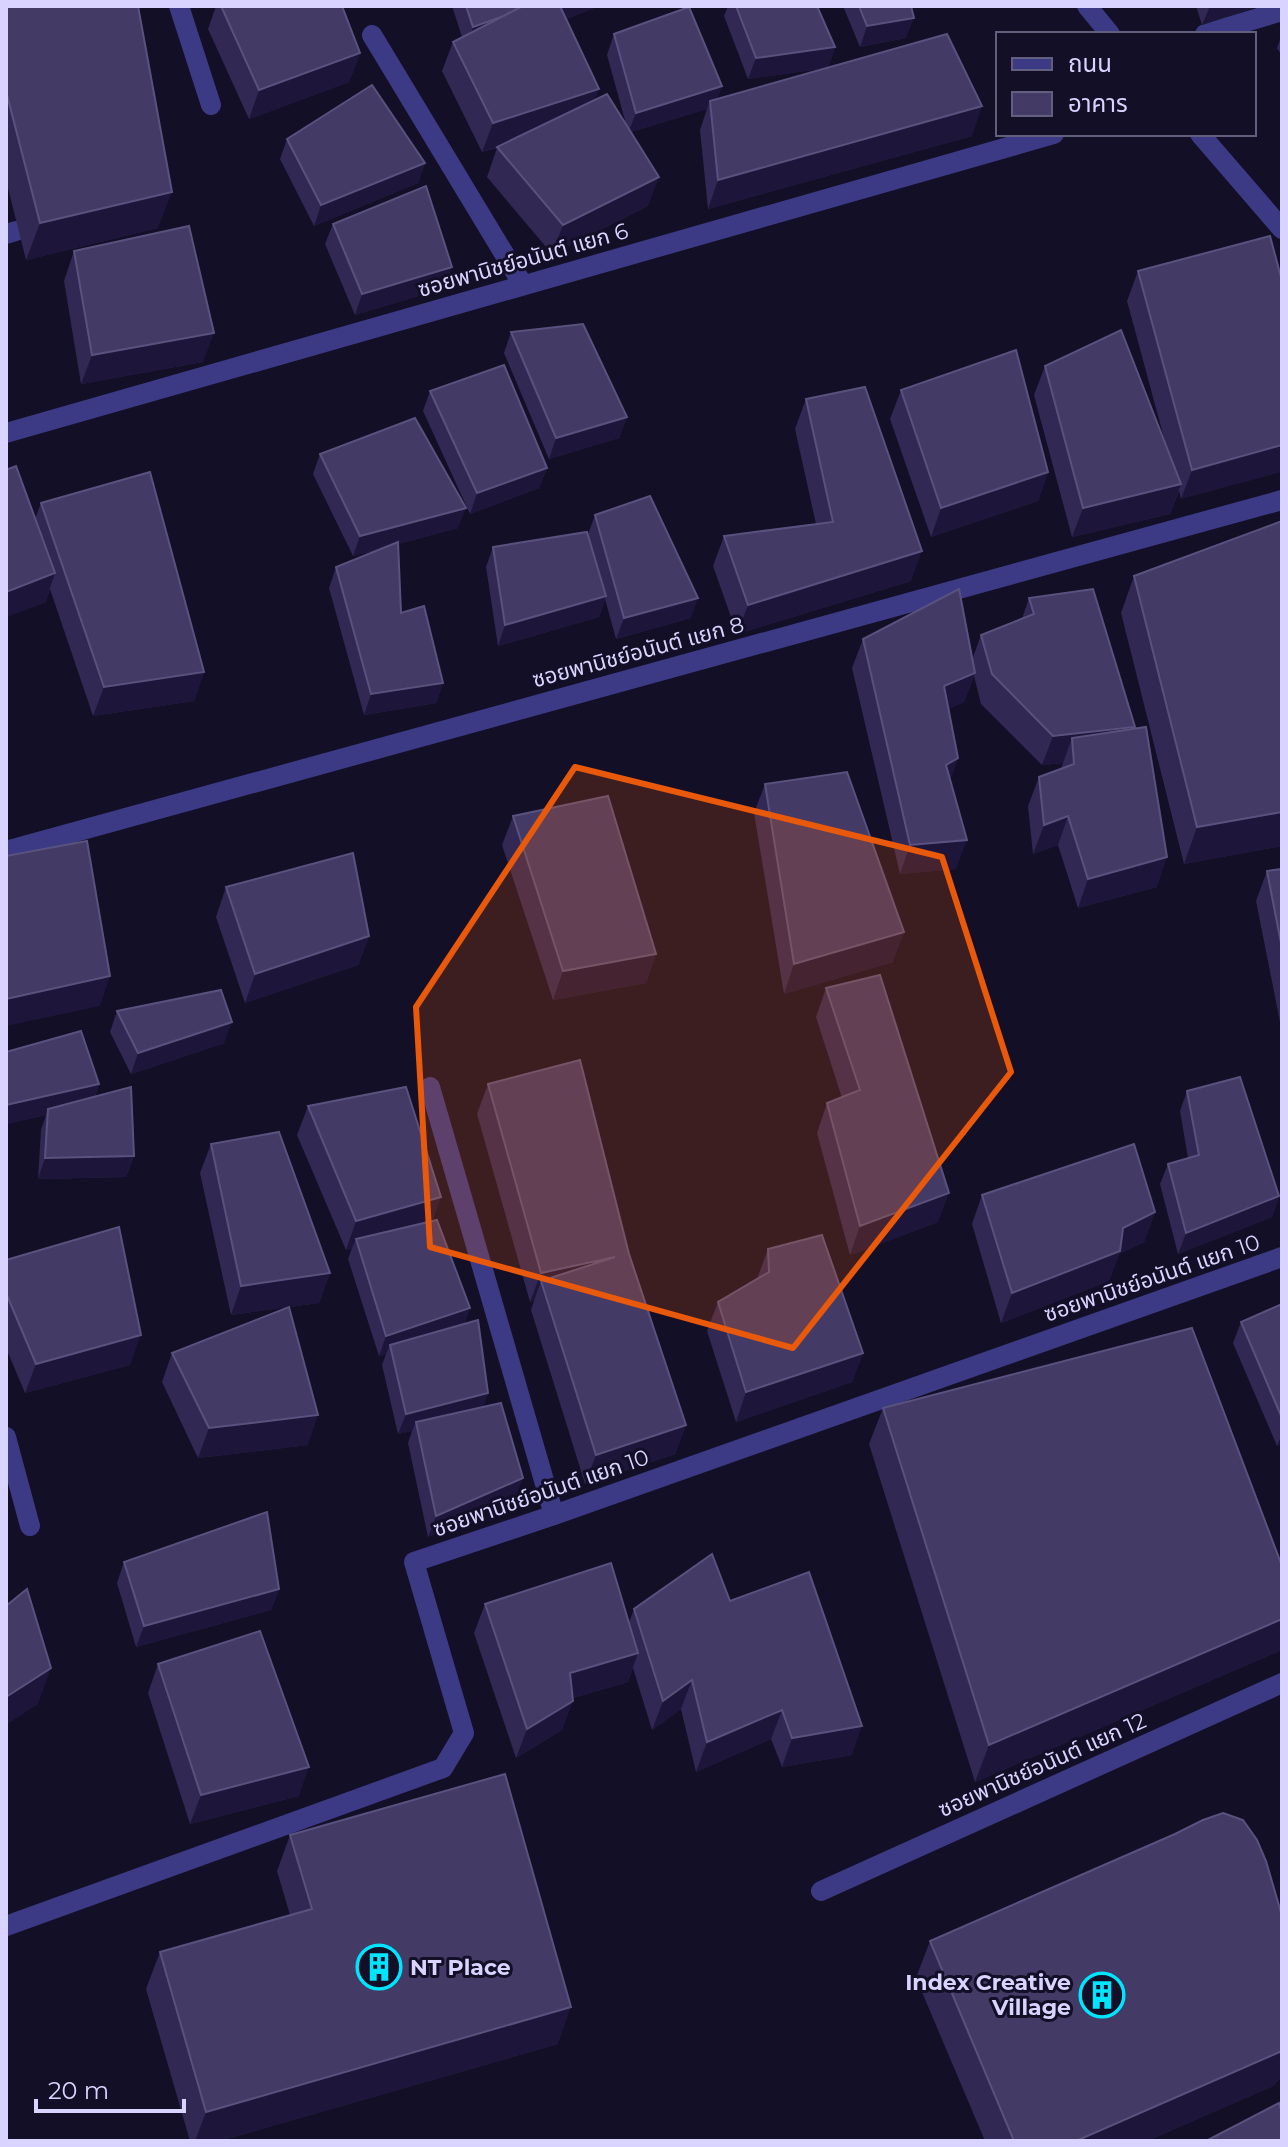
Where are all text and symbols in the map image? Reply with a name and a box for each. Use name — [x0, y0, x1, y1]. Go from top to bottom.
legend — [996, 32, 1256, 136]
text: ถนน — [1068, 49, 1112, 78]
text: อาคาร — [1068, 89, 1128, 118]
street label: ซอยพานิชย์อนันต์ แยก 6 — [415, 217, 631, 303]
street label: ซอยพานิชย์อนันต์ แยก 8 — [529, 611, 747, 693]
street label: ซอยพานิชย์อนันต์ แยก 10 — [1041, 1228, 1263, 1328]
street label: ซอยพานิชย์อนันต์ แยก 10 — [430, 1443, 652, 1543]
street label: ซอยพานิชย์อนันต์ แยก 12 — [934, 1707, 1150, 1823]
building icon: NT Place — [355, 1943, 403, 1991]
place label: NT Place — [410, 1954, 511, 1981]
place label: Index Creative Village — [905, 1969, 1071, 2021]
building icon: Index Creative Village — [1078, 1971, 1126, 2019]
scale bar — [36, 2063, 184, 2113]
text: 20 m — [48, 2076, 109, 2105]

